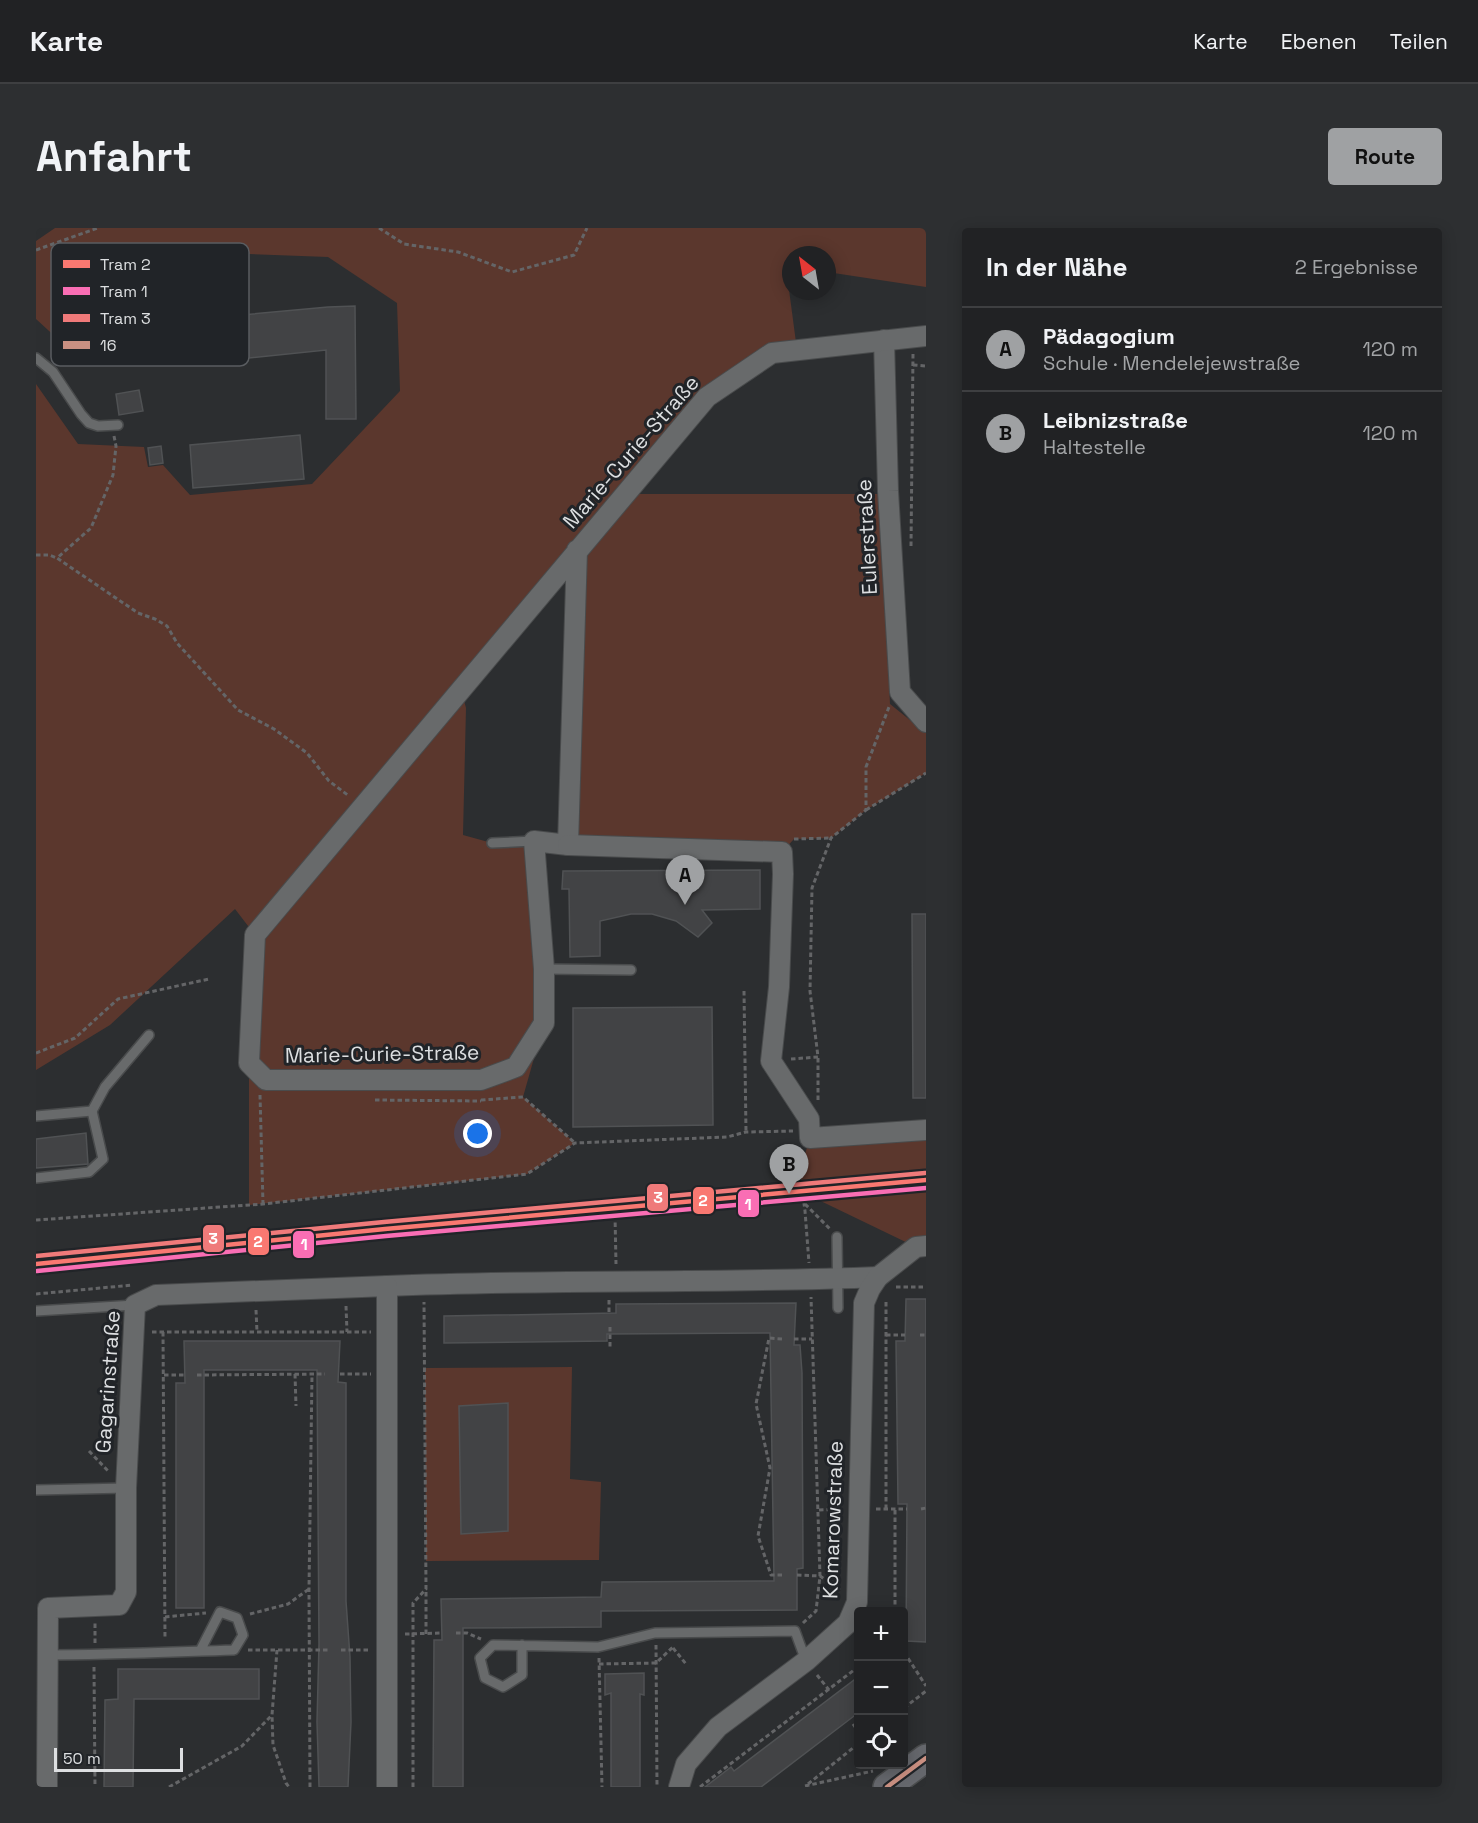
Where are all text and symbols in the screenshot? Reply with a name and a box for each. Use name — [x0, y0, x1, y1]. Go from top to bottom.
text: Karte — [30, 23, 103, 59]
text: Karte — [1193, 28, 1248, 55]
text: Ebenen — [1281, 28, 1357, 55]
text: Teilen — [1390, 28, 1448, 55]
button: Route — [1328, 128, 1442, 185]
text: Anfahrt — [36, 130, 192, 183]
legend — [51, 243, 249, 366]
north arrow — [782, 246, 836, 300]
text: In der Nähe — [986, 250, 1127, 284]
text: Tram 2 — [100, 254, 151, 275]
text: 2 Ergebnisse — [1295, 254, 1418, 280]
text: Tram 1 — [100, 281, 148, 302]
text: Tram 3 — [100, 308, 151, 329]
text: Pädagogium — [1043, 322, 1175, 350]
text: 16 — [100, 335, 116, 356]
text: A — [999, 336, 1012, 362]
text: 120 m — [1362, 336, 1418, 362]
text: Schule · Mendelejewstraße — [1043, 350, 1300, 376]
street label: Marie-Curie-Straße — [557, 369, 705, 534]
text: Leibnizstraße — [1043, 406, 1188, 434]
text: B — [999, 420, 1012, 446]
text: 120 m — [1362, 420, 1418, 446]
text: Haltestelle — [1043, 434, 1146, 460]
street label: Eulerstraße — [850, 479, 883, 596]
pin: A — [666, 856, 704, 905]
street label: Marie-Curie-Straße — [285, 1038, 479, 1069]
your location — [463, 1119, 492, 1148]
pin: B — [770, 1144, 808, 1194]
line badge: 3 — [646, 1183, 669, 1212]
line badge: 2 — [692, 1186, 715, 1215]
text: 3 — [653, 1187, 663, 1208]
line badge: 1 — [737, 1189, 760, 1218]
text: 2 — [698, 1190, 708, 1211]
text: 1 — [744, 1194, 752, 1215]
line badge: 3 — [202, 1224, 225, 1253]
line badge: 2 — [247, 1227, 270, 1256]
text: 3 — [208, 1228, 218, 1249]
line badge: 1 — [292, 1230, 315, 1259]
text: 2 — [253, 1231, 263, 1252]
text: 1 — [300, 1234, 308, 1255]
street label: Gagarinstraße — [89, 1310, 126, 1454]
street label: Komarowstraße — [816, 1440, 849, 1600]
map controls — [854, 1607, 908, 1769]
button: + — [854, 1607, 908, 1661]
button: − — [854, 1661, 908, 1715]
button: locate — [854, 1715, 908, 1769]
scale bar — [54, 1745, 183, 1772]
text: 50 m — [63, 1748, 101, 1769]

